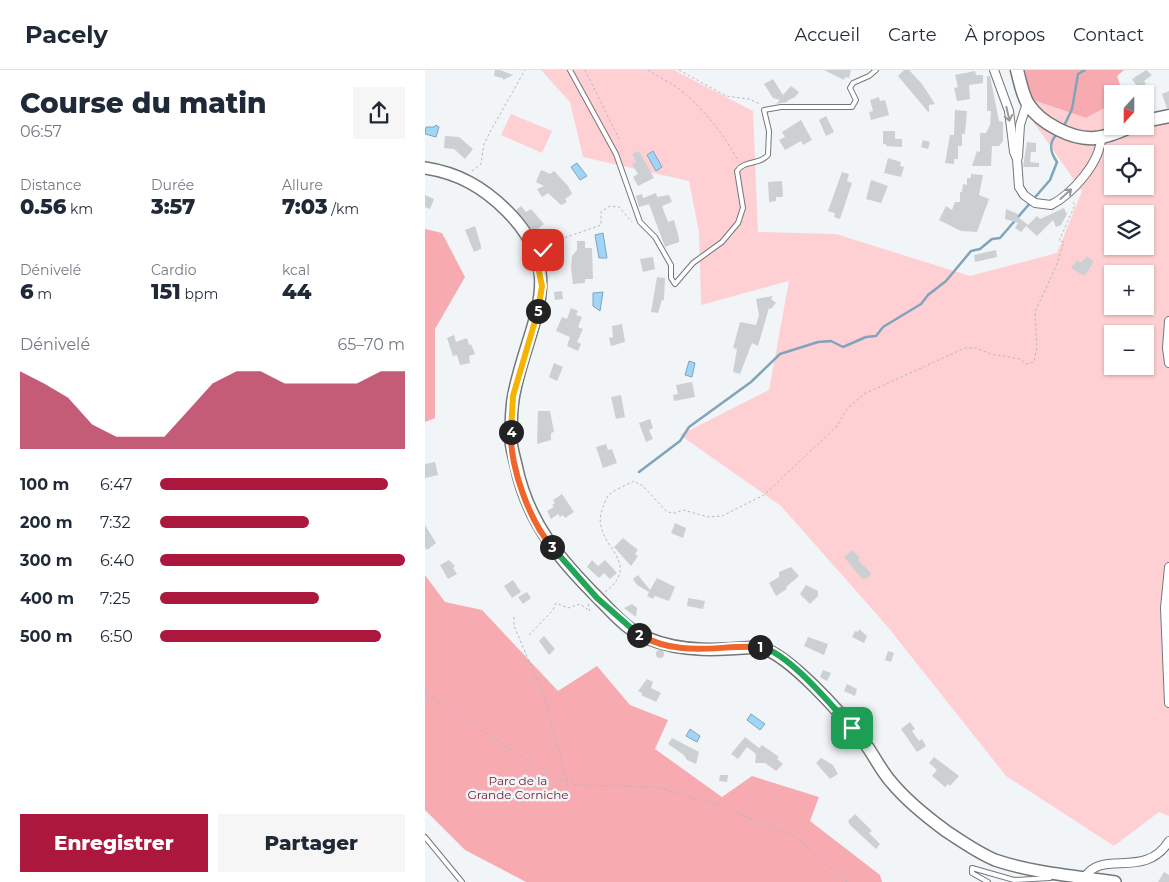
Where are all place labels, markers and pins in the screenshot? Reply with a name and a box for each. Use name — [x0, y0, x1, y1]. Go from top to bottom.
pin — [522, 229, 564, 271]
pin: 5 — [525, 298, 551, 324]
pin: 4 — [499, 420, 523, 444]
pin: 3 — [539, 534, 565, 560]
pin: 2 — [627, 622, 651, 648]
pin: 1 — [747, 634, 773, 660]
pin — [831, 707, 873, 749]

